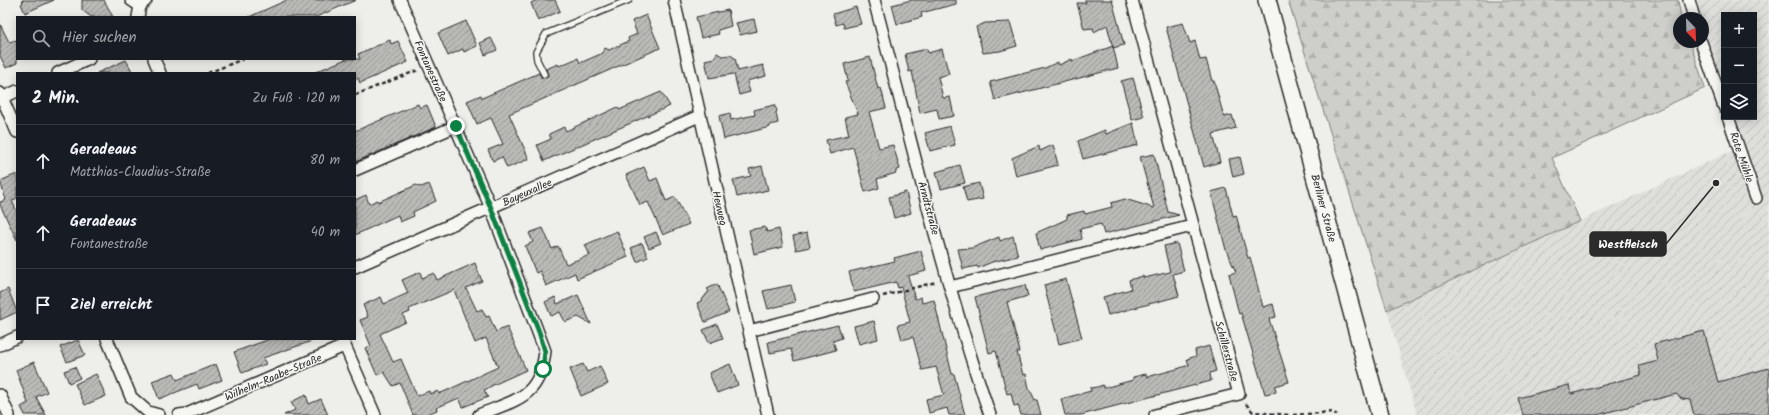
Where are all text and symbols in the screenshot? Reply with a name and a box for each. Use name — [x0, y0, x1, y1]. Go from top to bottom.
north arrow — [1673, 12, 1709, 48]
map controls — [1721, 12, 1757, 120]
button: + — [1721, 12, 1757, 48]
search box — [16, 16, 356, 60]
text: Hier suchen — [62, 26, 136, 50]
icon: search — [30, 27, 52, 49]
street label: Fontanestraße — [408, 38, 452, 105]
button: − — [1721, 48, 1757, 84]
button: layers — [1721, 84, 1757, 120]
text: 2 Min. — [32, 85, 79, 112]
text: Zu Fuß · 120 m — [253, 88, 340, 109]
route end — [447, 117, 465, 135]
street label: Rote Mühle — [1724, 130, 1758, 185]
text: Geradeaus — [70, 138, 137, 162]
icon: ahead — [32, 150, 54, 172]
text: 80 m — [310, 150, 340, 171]
text: Matthias-Claudius-Straße — [70, 162, 211, 183]
street label: Berliner Straße — [1305, 172, 1341, 244]
street label: Bayeuxallee — [500, 174, 555, 212]
street label: Arndtstraße — [912, 179, 944, 237]
street label: Heuweg — [706, 189, 732, 227]
text: Geradeaus — [70, 210, 137, 234]
icon: ahead — [32, 222, 54, 244]
text: 40 m — [311, 222, 340, 243]
callout: Westfleisch — [1590, 232, 1666, 256]
text: Fontanestraße — [70, 234, 148, 255]
text: Westfleisch — [1598, 235, 1658, 254]
text: Ziel erreicht — [70, 293, 153, 317]
icon: arrive — [32, 294, 54, 316]
street label: Schillerstraße — [1209, 319, 1243, 384]
street label: Wilhelm-Raabe-Straße — [222, 349, 325, 407]
route start — [534, 360, 552, 378]

